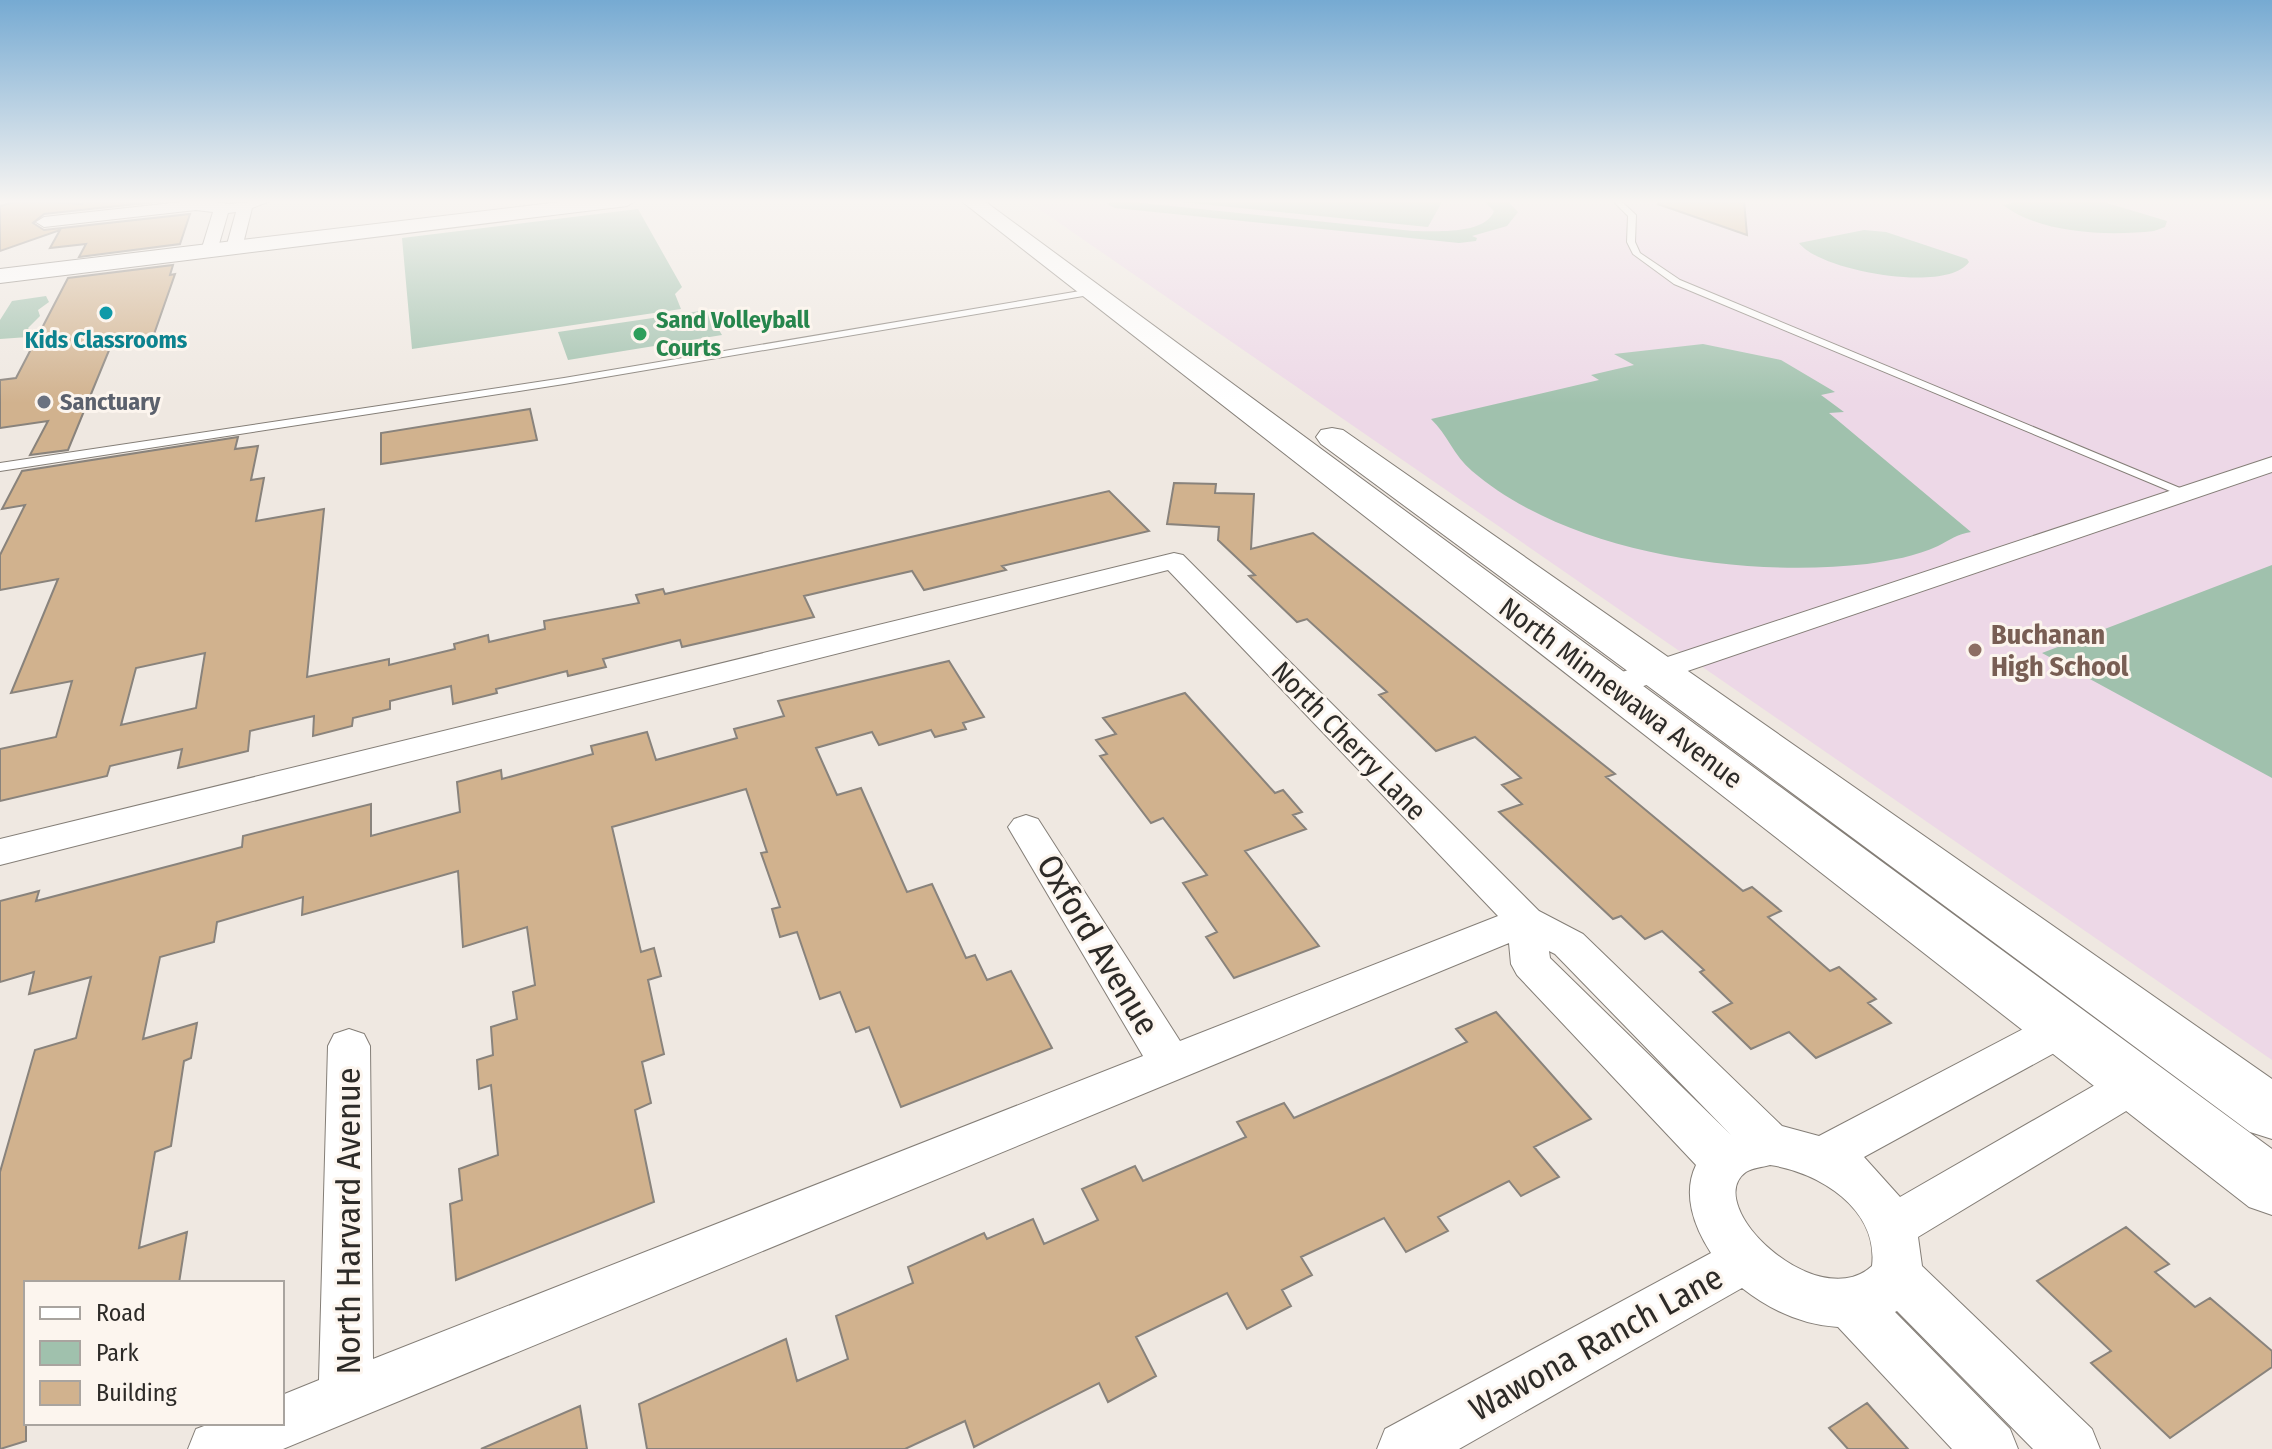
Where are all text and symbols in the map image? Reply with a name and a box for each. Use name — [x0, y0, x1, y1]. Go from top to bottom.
marker: Kids Classrooms — [97, 304, 115, 322]
place label: Sand Volleyball Courts — [656, 306, 810, 362]
marker: Sand Volleyball Courts — [631, 325, 649, 343]
place label: Kids Classrooms — [25, 326, 188, 354]
place label: Sanctuary — [60, 388, 161, 416]
marker: Sanctuary — [35, 393, 53, 411]
street label: North Minnewawa Avenue — [1493, 591, 1749, 795]
place label: Buchanan High School — [1991, 618, 2129, 683]
marker: Buchanan High School — [1966, 641, 1984, 659]
street label: North Cherry Lane — [1265, 655, 1433, 827]
street label: Oxford Avenue — [1028, 847, 1168, 1043]
street label: North Harvard Avenue — [328, 1067, 369, 1375]
street label: Wawona Ranch Lane — [1462, 1256, 1730, 1430]
legend — [24, 1281, 284, 1425]
text: Road — [96, 1299, 146, 1327]
text: Park — [96, 1339, 139, 1367]
text: Building — [96, 1379, 178, 1407]

